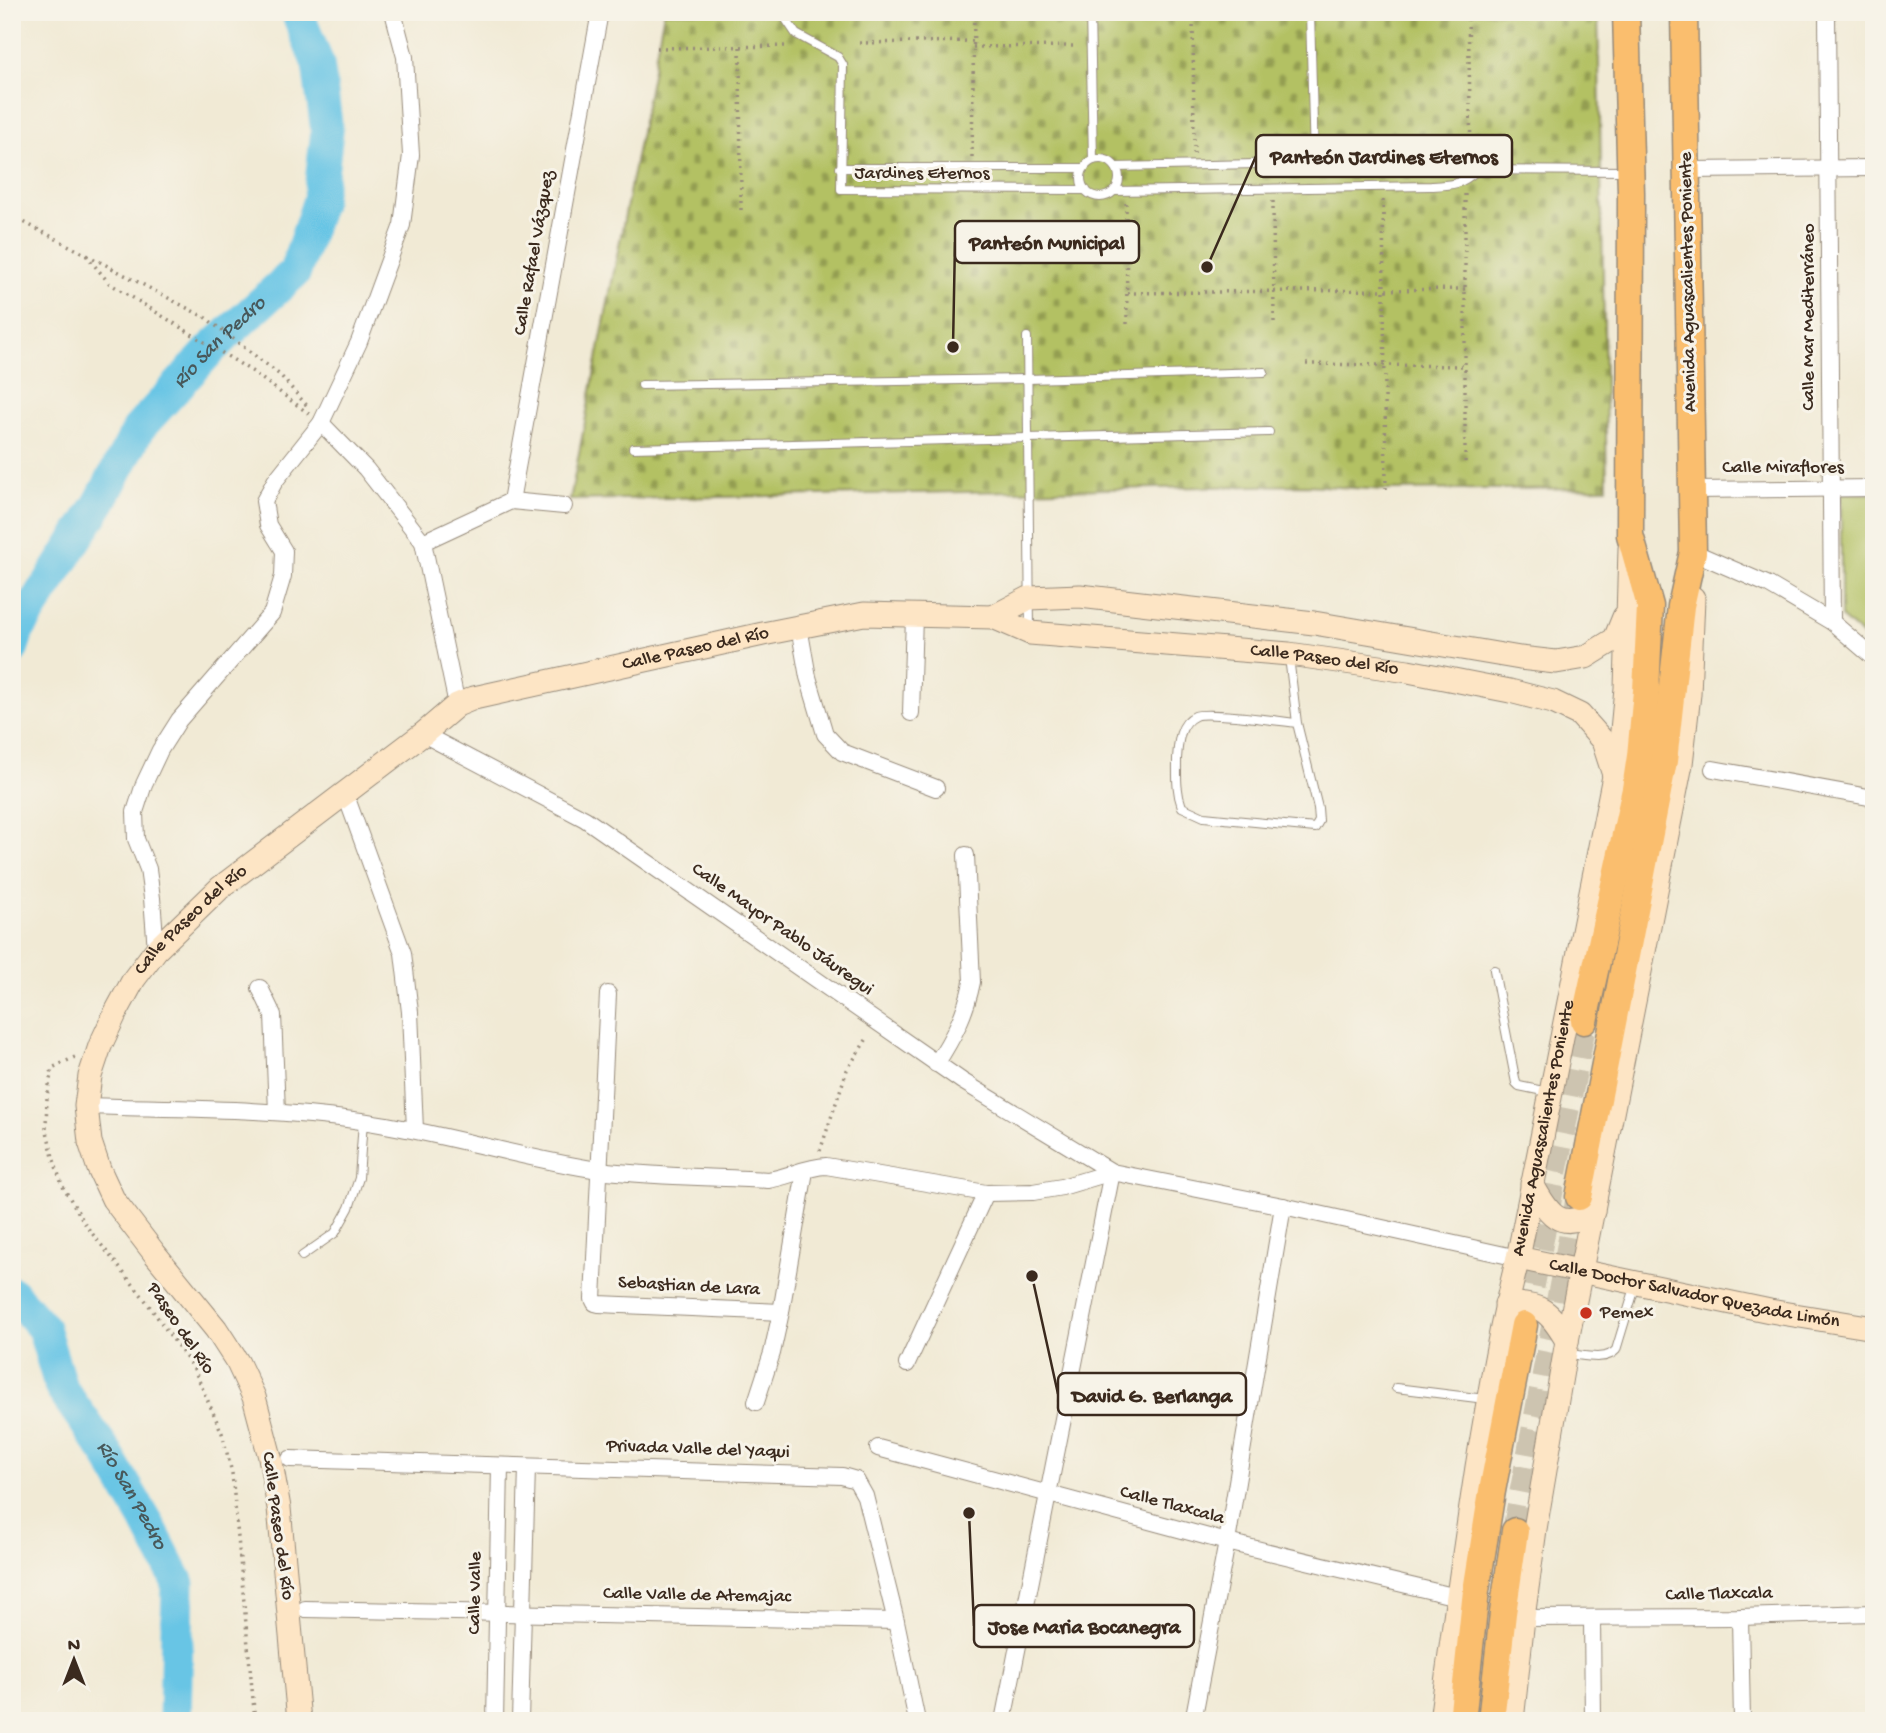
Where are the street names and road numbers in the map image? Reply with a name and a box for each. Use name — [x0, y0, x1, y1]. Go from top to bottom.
street label: Avenida Aguascalientes Poniente — [1675, 151, 1703, 412]
street label: Jardines Eternos — [855, 163, 990, 186]
street label: Calle Rafael Vázquez — [509, 168, 561, 337]
street label: Calle Mar Mediterráneo — [1798, 223, 1821, 410]
street label: Calle Miraflores — [1722, 457, 1845, 480]
street label: Calle Paseo del Río — [620, 622, 771, 676]
street label: Calle Paseo del Río — [1249, 639, 1400, 681]
street label: Calle Mayor Pablo Jáuregui — [686, 858, 878, 1002]
street label: Calle Paseo del Río — [129, 860, 252, 980]
street label: Avenida Aguascalientes Poniente — [1507, 998, 1581, 1258]
street label: Calle Doctor Salvador Quezada Limón — [1547, 1253, 1841, 1334]
street label: Sebastian de Lara — [617, 1272, 762, 1302]
street label: Paseo del Río — [140, 1278, 219, 1379]
street label: Privada Valle del Yaqui — [605, 1435, 790, 1465]
street label: Calle Paseo del Río — [255, 1450, 299, 1602]
street label: Calle Tlaxcala — [1117, 1481, 1228, 1531]
street label: Calle Valle — [464, 1551, 488, 1635]
street label: Calle Valle de Atemajac — [603, 1583, 792, 1609]
street label: Calle Tlaxcala — [1665, 1583, 1774, 1607]

